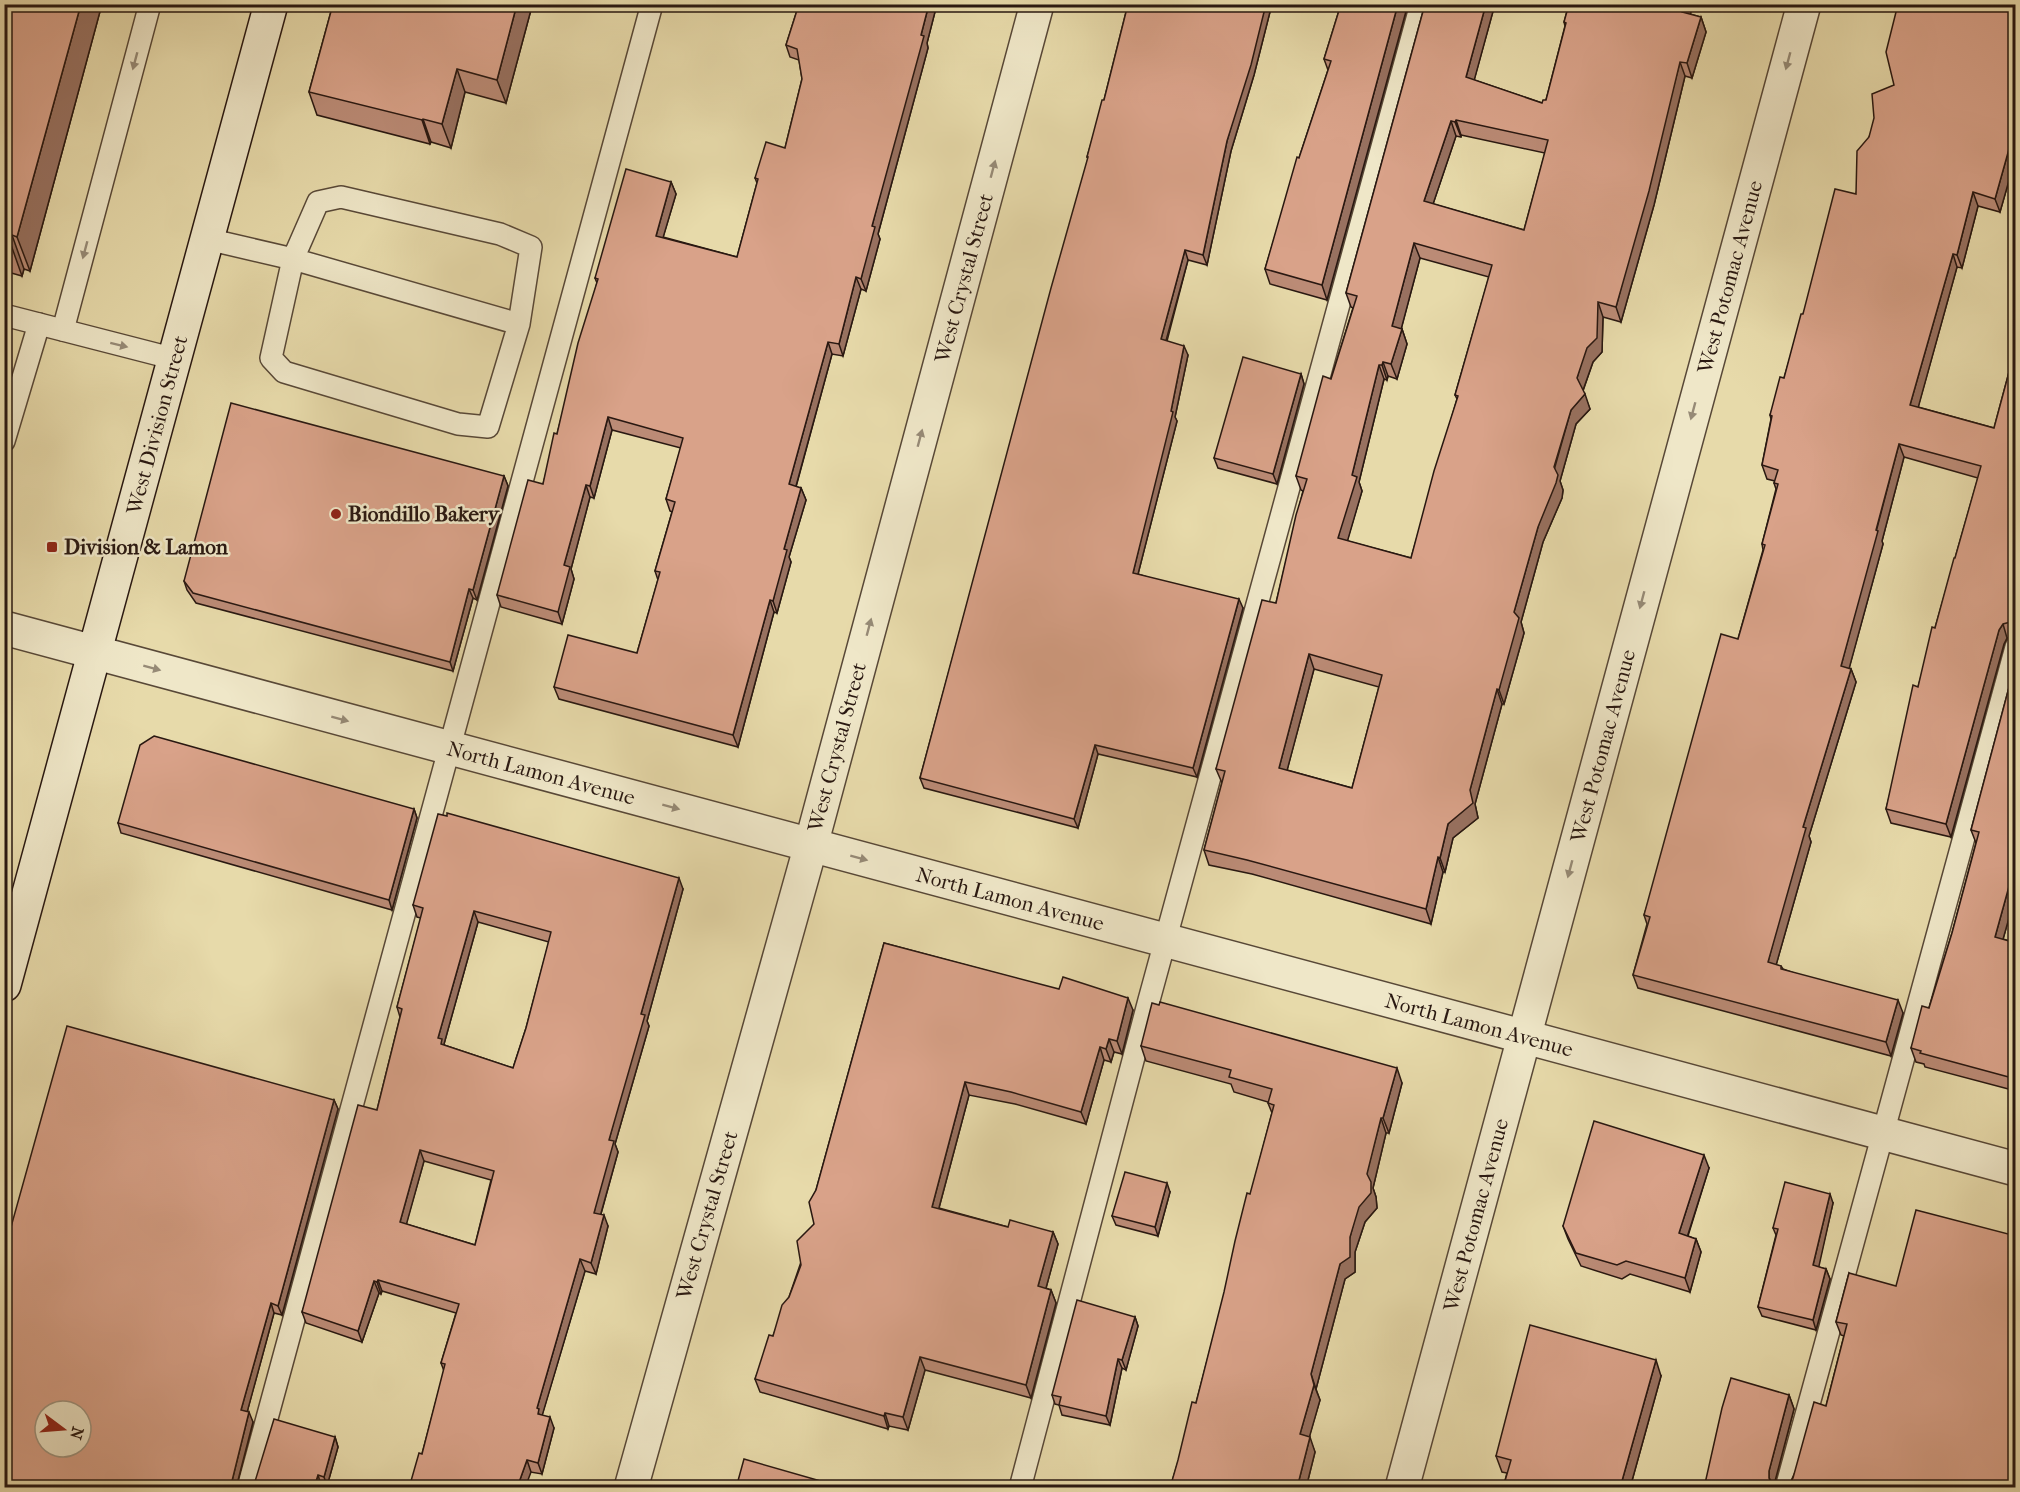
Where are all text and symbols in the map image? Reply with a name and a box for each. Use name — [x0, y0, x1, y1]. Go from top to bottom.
one-way arrow — [129, 52, 139, 70]
one-way arrow — [1783, 52, 1792, 70]
one-way arrow — [989, 160, 998, 178]
street label: West Potomac Avenue — [1692, 178, 1767, 377]
street label: West Crystal Street — [930, 190, 998, 366]
one-way arrow — [79, 240, 89, 259]
street label: West Division Street — [121, 332, 193, 518]
one-way arrow — [110, 340, 128, 350]
one-way arrow — [1688, 402, 1698, 420]
one-way arrow — [916, 429, 925, 447]
place label: Biondillo Bakery — [348, 502, 501, 526]
marker: Biondillo Bakery — [329, 507, 343, 521]
place label: Division & Lamon — [64, 535, 229, 559]
marker: Division & Lamon — [45, 540, 59, 554]
one-way arrow — [1637, 590, 1647, 609]
one-way arrow — [865, 618, 875, 636]
street label: West Potomac Avenue — [1565, 647, 1640, 846]
street label: West Crystal Street — [803, 659, 871, 835]
one-way arrow — [143, 664, 161, 673]
one-way arrow — [331, 715, 349, 724]
street label: North Lamon Avenue — [444, 736, 638, 810]
one-way arrow — [661, 803, 680, 813]
one-way arrow — [850, 854, 868, 864]
one-way arrow — [1564, 860, 1574, 878]
street label: North Lamon Avenue — [913, 862, 1107, 936]
street label: North Lamon Avenue — [1382, 988, 1576, 1062]
street label: West Potomac Avenue — [1438, 1116, 1513, 1315]
street label: West Crystal Street — [671, 1128, 743, 1303]
north arrow — [33, 1399, 93, 1459]
text: N — [66, 1425, 88, 1442]

